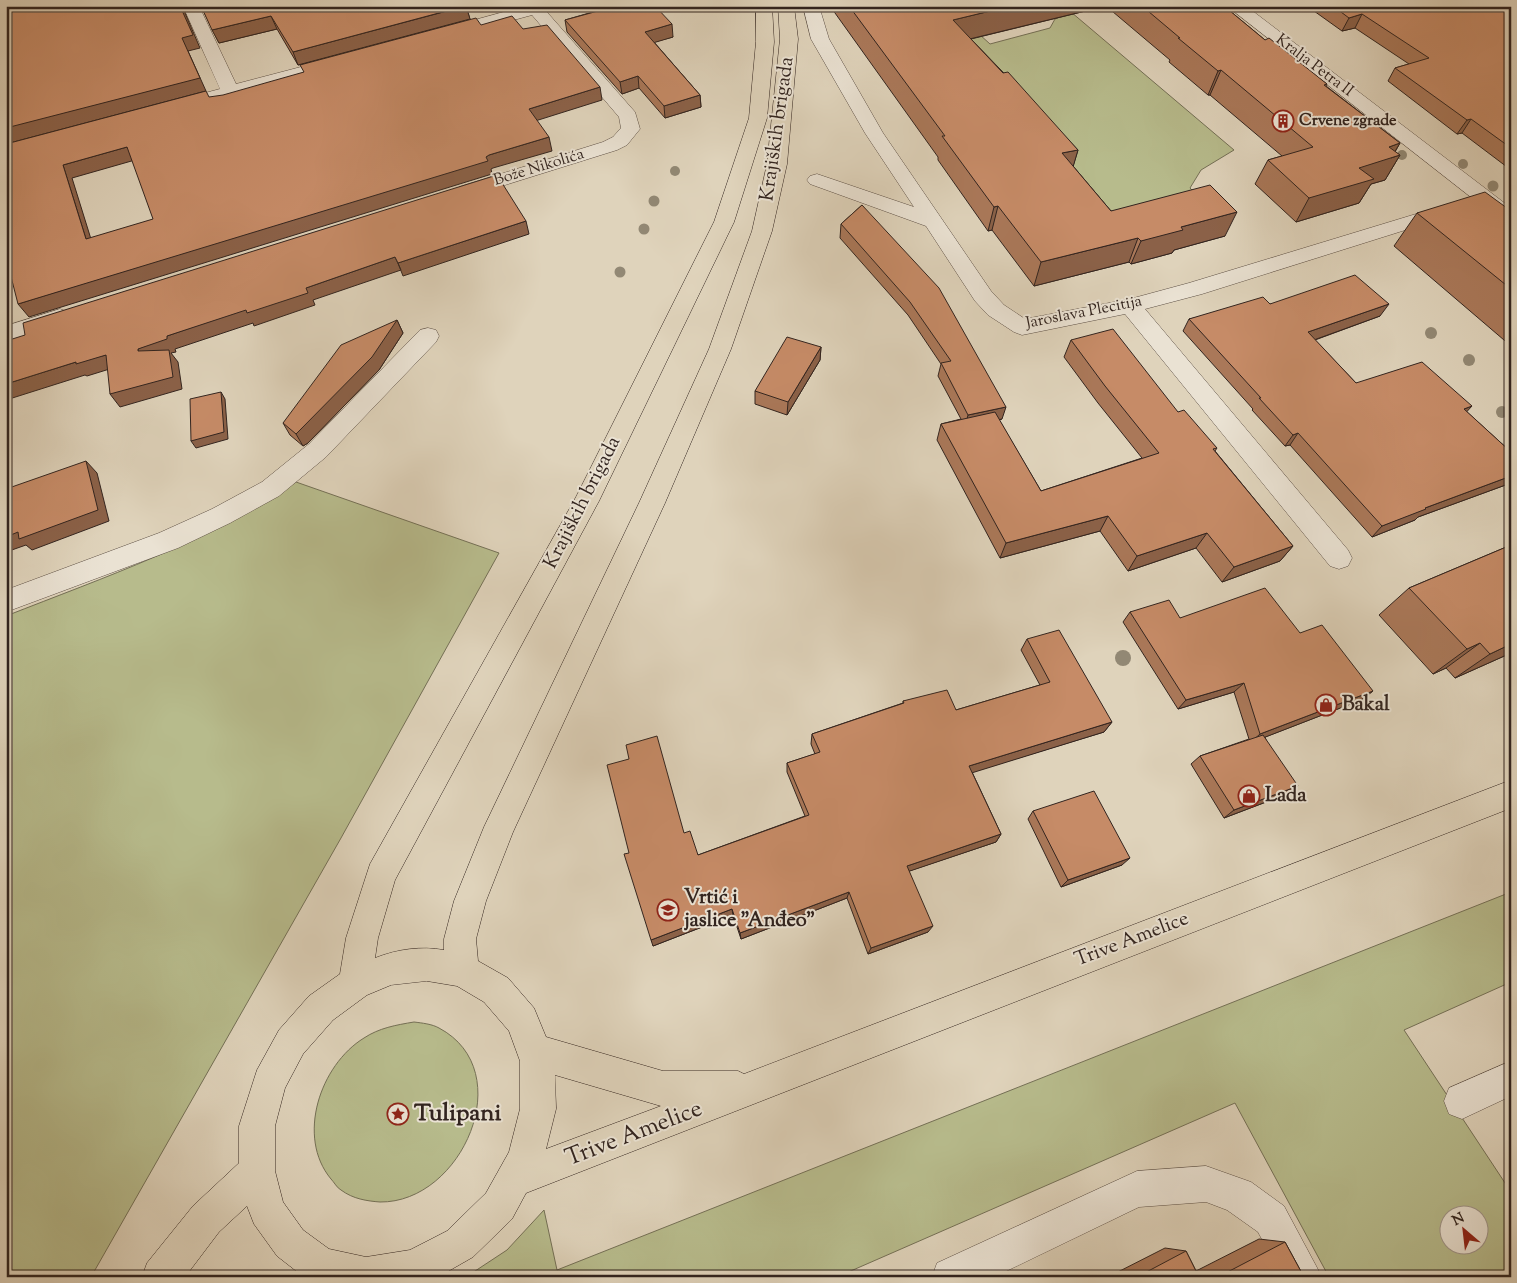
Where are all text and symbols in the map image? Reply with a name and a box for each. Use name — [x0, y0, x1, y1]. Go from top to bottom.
street label: Kralja Petra II — [1270, 29, 1358, 103]
street label: Krajiških brigada — [754, 55, 802, 203]
building icon: Crvene zgrade — [1271, 109, 1295, 133]
place label: Crvene zgrade — [1299, 110, 1397, 133]
street label: Bože Nikolića — [491, 143, 588, 193]
street label: Jaroslava Plecitija — [1023, 290, 1145, 336]
street label: Krajiških brigada — [537, 432, 629, 574]
place label: Bakal — [1342, 691, 1390, 720]
shop icon: Bakal — [1314, 693, 1338, 717]
place label: Lada — [1265, 782, 1307, 811]
shop icon: Lada — [1237, 784, 1261, 808]
place label: Vrtić i jaslice "Anđeo" — [684, 884, 815, 936]
school or university icon: Vrtić i jaslice "Anđeo" — [656, 898, 680, 922]
street label: Trive Amelice — [1071, 905, 1193, 975]
street label: Trive Amelice — [561, 1092, 707, 1176]
place label: Tulipani — [414, 1097, 502, 1131]
place icon: Tulipani — [386, 1102, 410, 1126]
north arrow — [1440, 1206, 1490, 1256]
text: N — [1449, 1209, 1468, 1232]

